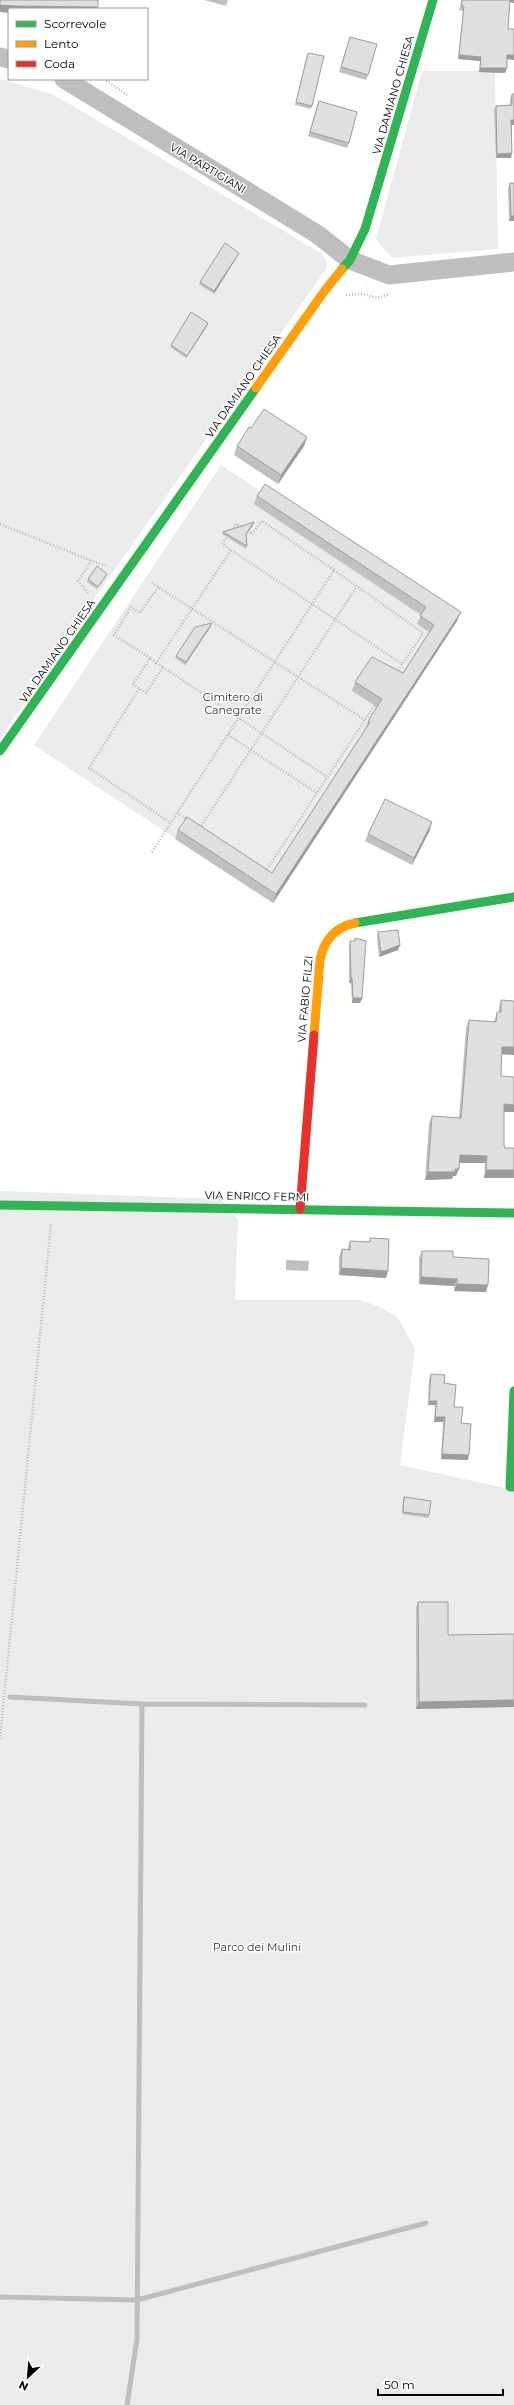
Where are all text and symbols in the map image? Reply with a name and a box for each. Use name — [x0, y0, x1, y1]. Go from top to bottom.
legend — [8, 8, 148, 80]
text: Scorrevole — [44, 16, 106, 31]
street label: VIA DAMIANO CHIESA — [369, 34, 417, 156]
text: Lento — [44, 36, 79, 51]
text: Coda — [44, 56, 75, 71]
street label: VIA PARTIGIANI — [167, 140, 249, 196]
street label: VIA DAMIANO CHIESA — [202, 331, 284, 441]
street label: VIA DAMIANO CHIESA — [16, 596, 98, 706]
park label: Cimitero di Canegrate — [203, 690, 263, 717]
street label: VIA FABIO FILZI — [294, 955, 316, 1043]
street label: VIA ENRICO FERMI — [204, 1188, 310, 1204]
park label: Parco dei Mulini — [213, 1940, 301, 1954]
north arrow — [8, 2357, 48, 2397]
scale bar — [378, 2371, 503, 2397]
text: 50 m — [384, 2377, 415, 2392]
text: N — [17, 2378, 31, 2394]

